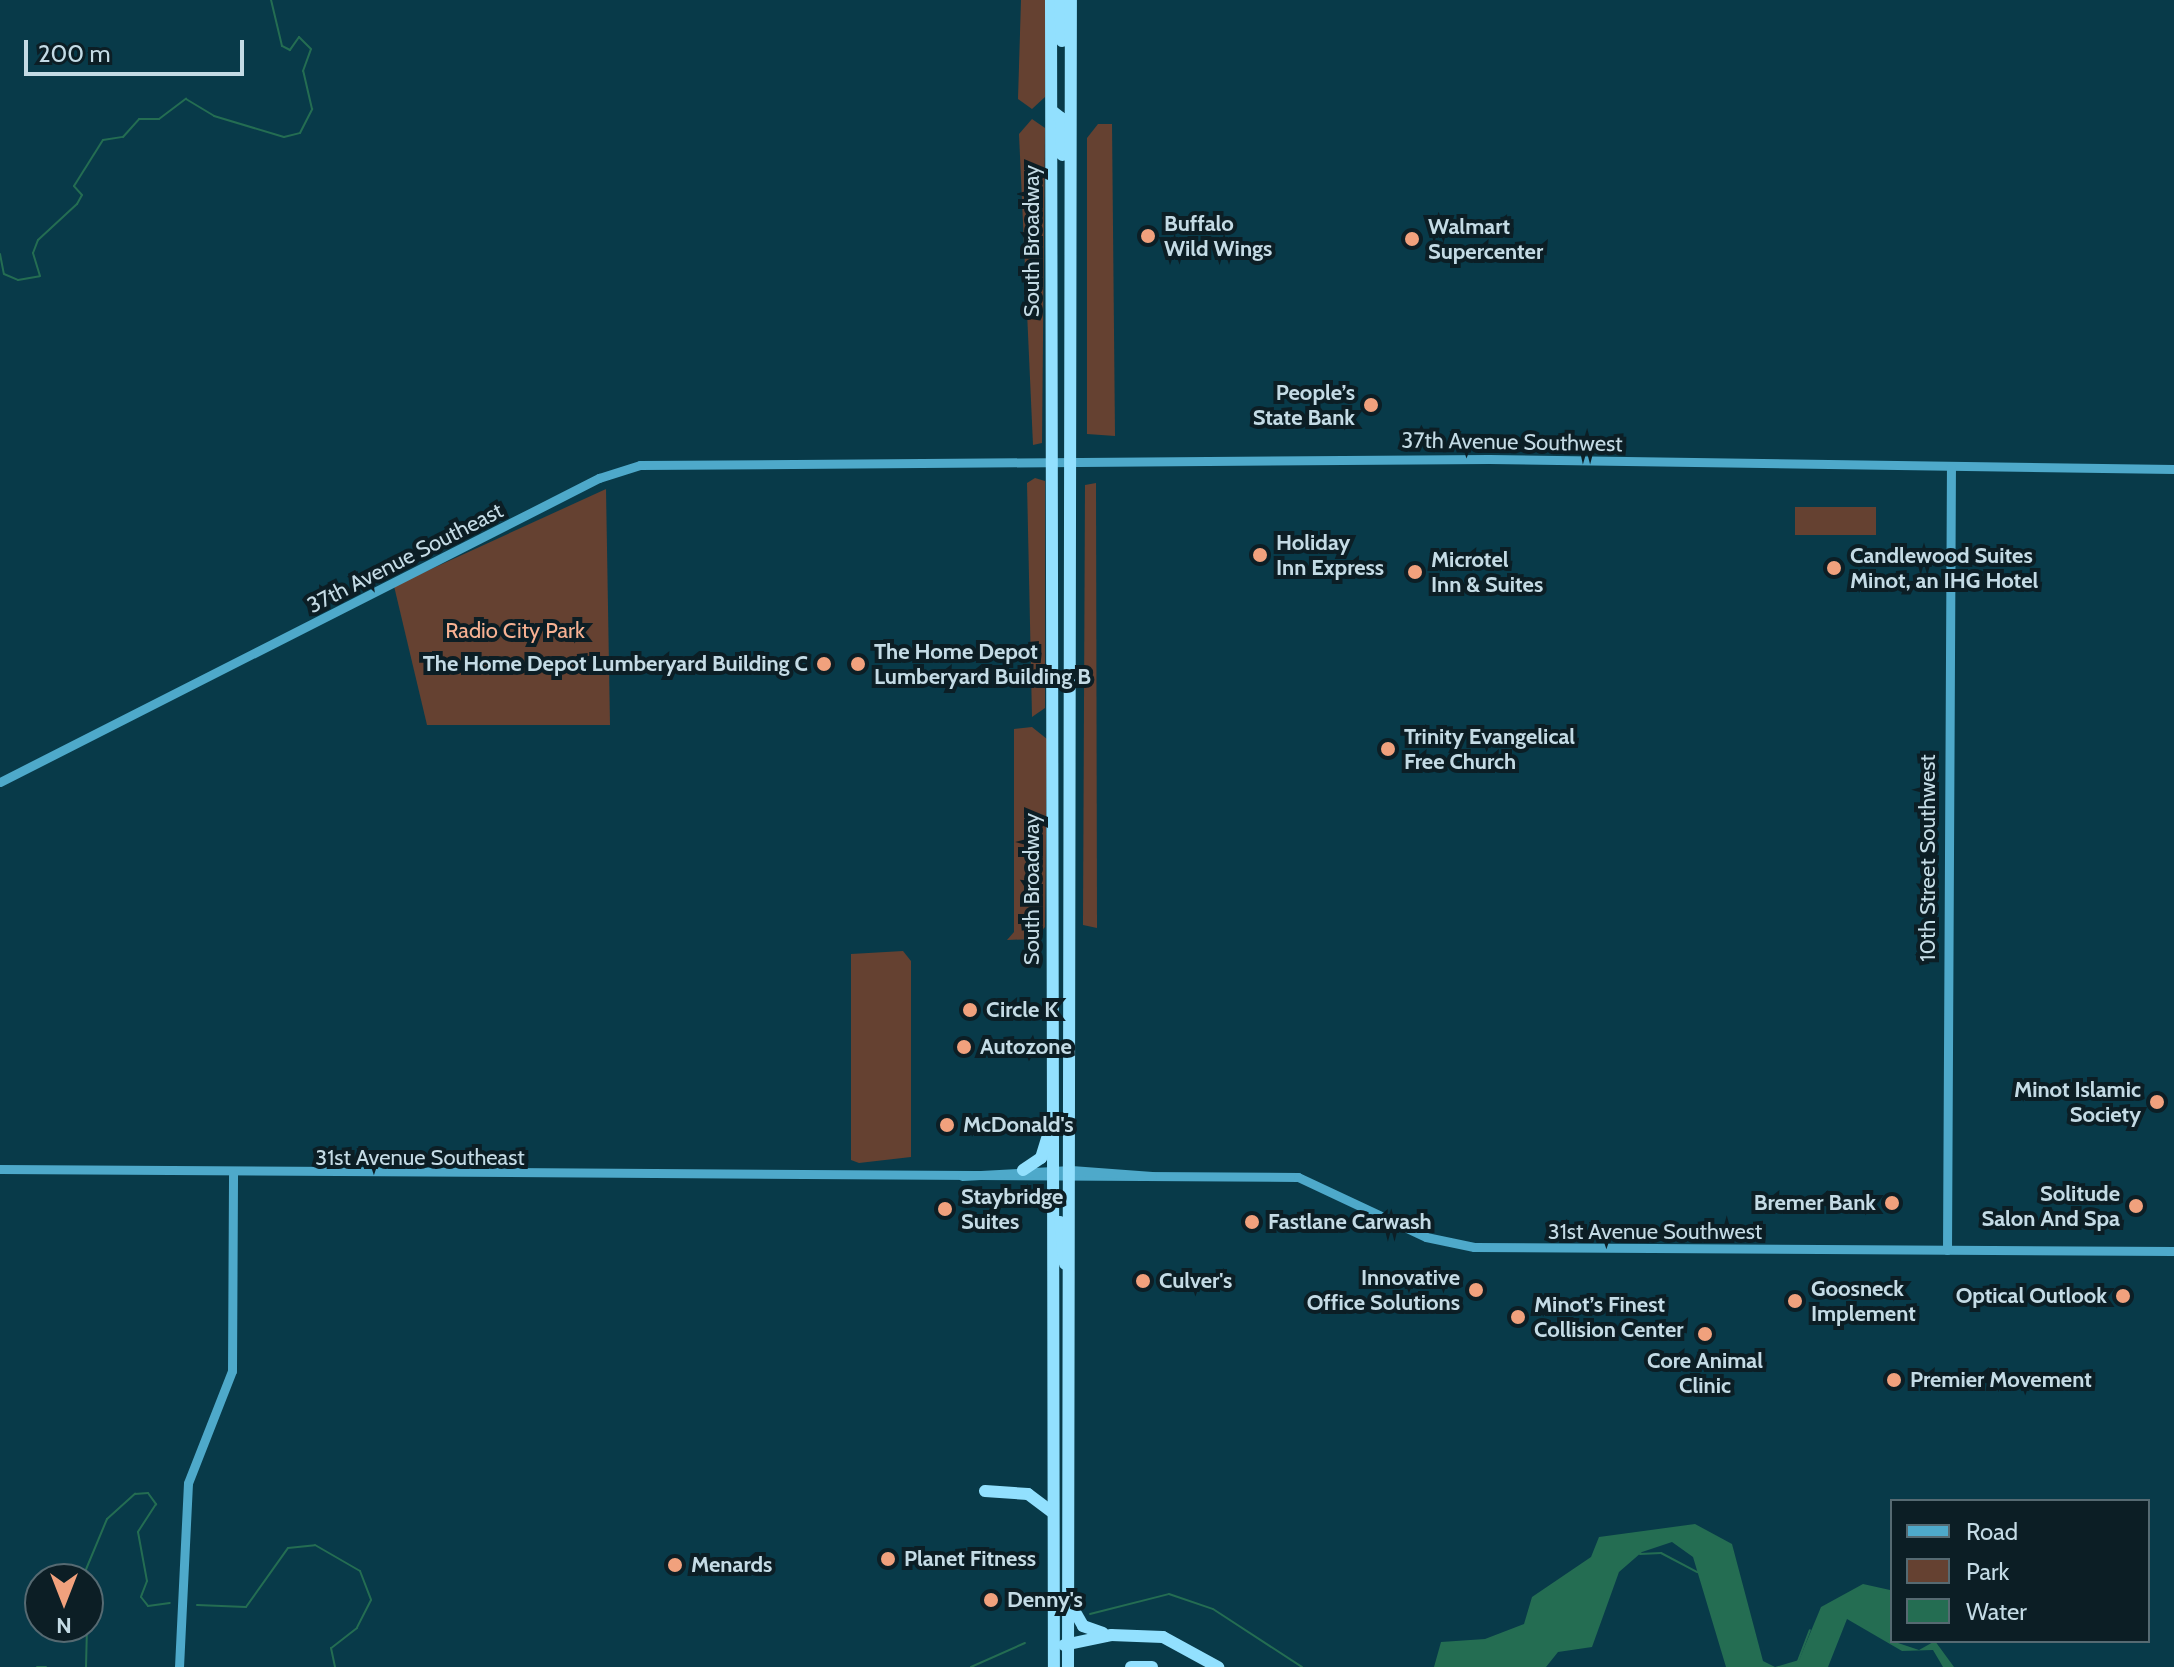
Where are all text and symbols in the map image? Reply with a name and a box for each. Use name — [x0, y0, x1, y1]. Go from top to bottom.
scale bar — [28, 24, 248, 74]
text: 200 m — [38, 39, 111, 68]
street label: South Broadway — [1019, 165, 1045, 317]
place label: Buffalo Wild Wings — [1164, 210, 1272, 262]
place label: Walmart Supercenter — [1428, 213, 1543, 264]
marker: Buffalo Wild Wings — [1139, 227, 1157, 245]
marker: Walmart Supercenter — [1403, 230, 1421, 248]
place label: People’s State Bank — [1253, 379, 1355, 430]
marker: People’s State Bank — [1362, 396, 1380, 414]
street label: 37th Avenue Southwest — [1401, 427, 1623, 457]
street label: 37th Avenue Southeast — [303, 497, 507, 619]
place label: Holiday Inn Express — [1276, 529, 1384, 580]
place label: Candlewood Suites Minot, an IHG Hotel — [1850, 542, 2038, 594]
marker: Holiday Inn Express — [1251, 546, 1269, 564]
place label: Microtel Inn & Suites — [1431, 546, 1543, 598]
marker: Candlewood Suites Minot, an IHG Hotel — [1825, 559, 1843, 577]
marker: Microtel Inn & Suites — [1406, 563, 1424, 581]
park label: Radio City Park — [445, 618, 585, 644]
place label: The Home Depot Lumberyard Building B — [874, 638, 1091, 690]
place label: The Home Depot Lumberyard Building C — [423, 651, 808, 677]
marker: The Home Depot Lumberyard Building C — [815, 655, 833, 673]
marker: The Home Depot Lumberyard Building B — [849, 655, 867, 673]
place label: Trinity Evangelical Free Church — [1404, 723, 1575, 774]
marker: Trinity Evangelical Free Church — [1379, 740, 1397, 758]
street label: 10th Street Southwest — [1915, 754, 1941, 962]
street label: South Broadway — [1019, 813, 1045, 965]
place label: Circle K — [986, 997, 1058, 1023]
marker: Circle K — [961, 1001, 979, 1019]
place label: Autozone — [980, 1034, 1072, 1060]
marker: Autozone — [955, 1038, 973, 1056]
place label: Minot Islamic Society — [2014, 1076, 2141, 1128]
marker: Minot Islamic Society — [2148, 1093, 2166, 1111]
place label: McDonald's — [963, 1112, 1074, 1138]
marker: McDonald's — [938, 1116, 956, 1134]
street label: 31st Avenue Southeast — [315, 1145, 525, 1171]
place label: Solitude Salon And Spa — [1981, 1180, 2120, 1232]
place label: Staybridge Suites — [961, 1183, 1063, 1234]
place label: Bremer Bank — [1754, 1190, 1876, 1216]
marker: Bremer Bank — [1883, 1194, 1901, 1212]
marker: Solitude Salon And Spa — [2127, 1197, 2145, 1215]
marker: Staybridge Suites — [936, 1200, 954, 1218]
place label: Fastlane Carwash — [1268, 1209, 1432, 1235]
marker: Fastlane Carwash — [1243, 1213, 1261, 1231]
street label: 31st Avenue Southwest — [1548, 1219, 1762, 1245]
place label: Innovative Office Solutions — [1307, 1264, 1460, 1316]
place label: Culver's — [1159, 1268, 1232, 1294]
marker: Culver's — [1134, 1272, 1152, 1290]
place label: Goosneck Implement — [1811, 1275, 1916, 1326]
marker: Innovative Office Solutions — [1467, 1281, 1485, 1299]
place label: Optical Outlook — [1956, 1283, 2107, 1309]
marker: Optical Outlook — [2114, 1287, 2132, 1305]
place label: Minot’s Finest Collision Center — [1534, 1291, 1683, 1342]
marker: Goosneck Implement — [1786, 1292, 1804, 1310]
marker: Minot’s Finest Collision Center — [1509, 1308, 1527, 1326]
marker: Core Animal Clinic — [1696, 1325, 1714, 1343]
place label: Core Animal Clinic — [1647, 1347, 1763, 1398]
place label: Premier Movement — [1910, 1367, 2092, 1393]
marker: Premier Movement — [1885, 1371, 1903, 1389]
legend — [1890, 1499, 2150, 1643]
text: Road — [1966, 1517, 2018, 1546]
place label: Planet Fitness — [904, 1546, 1036, 1572]
marker: Planet Fitness — [879, 1550, 897, 1568]
place label: Menards — [691, 1552, 772, 1578]
marker: Menards — [666, 1556, 684, 1574]
text: Park — [1966, 1557, 2009, 1586]
north arrow — [24, 1563, 104, 1643]
place label: Denny's — [1007, 1587, 1083, 1613]
marker: Denny's — [982, 1591, 1000, 1609]
text: Water — [1966, 1597, 2027, 1626]
text: N — [56, 1612, 72, 1639]

